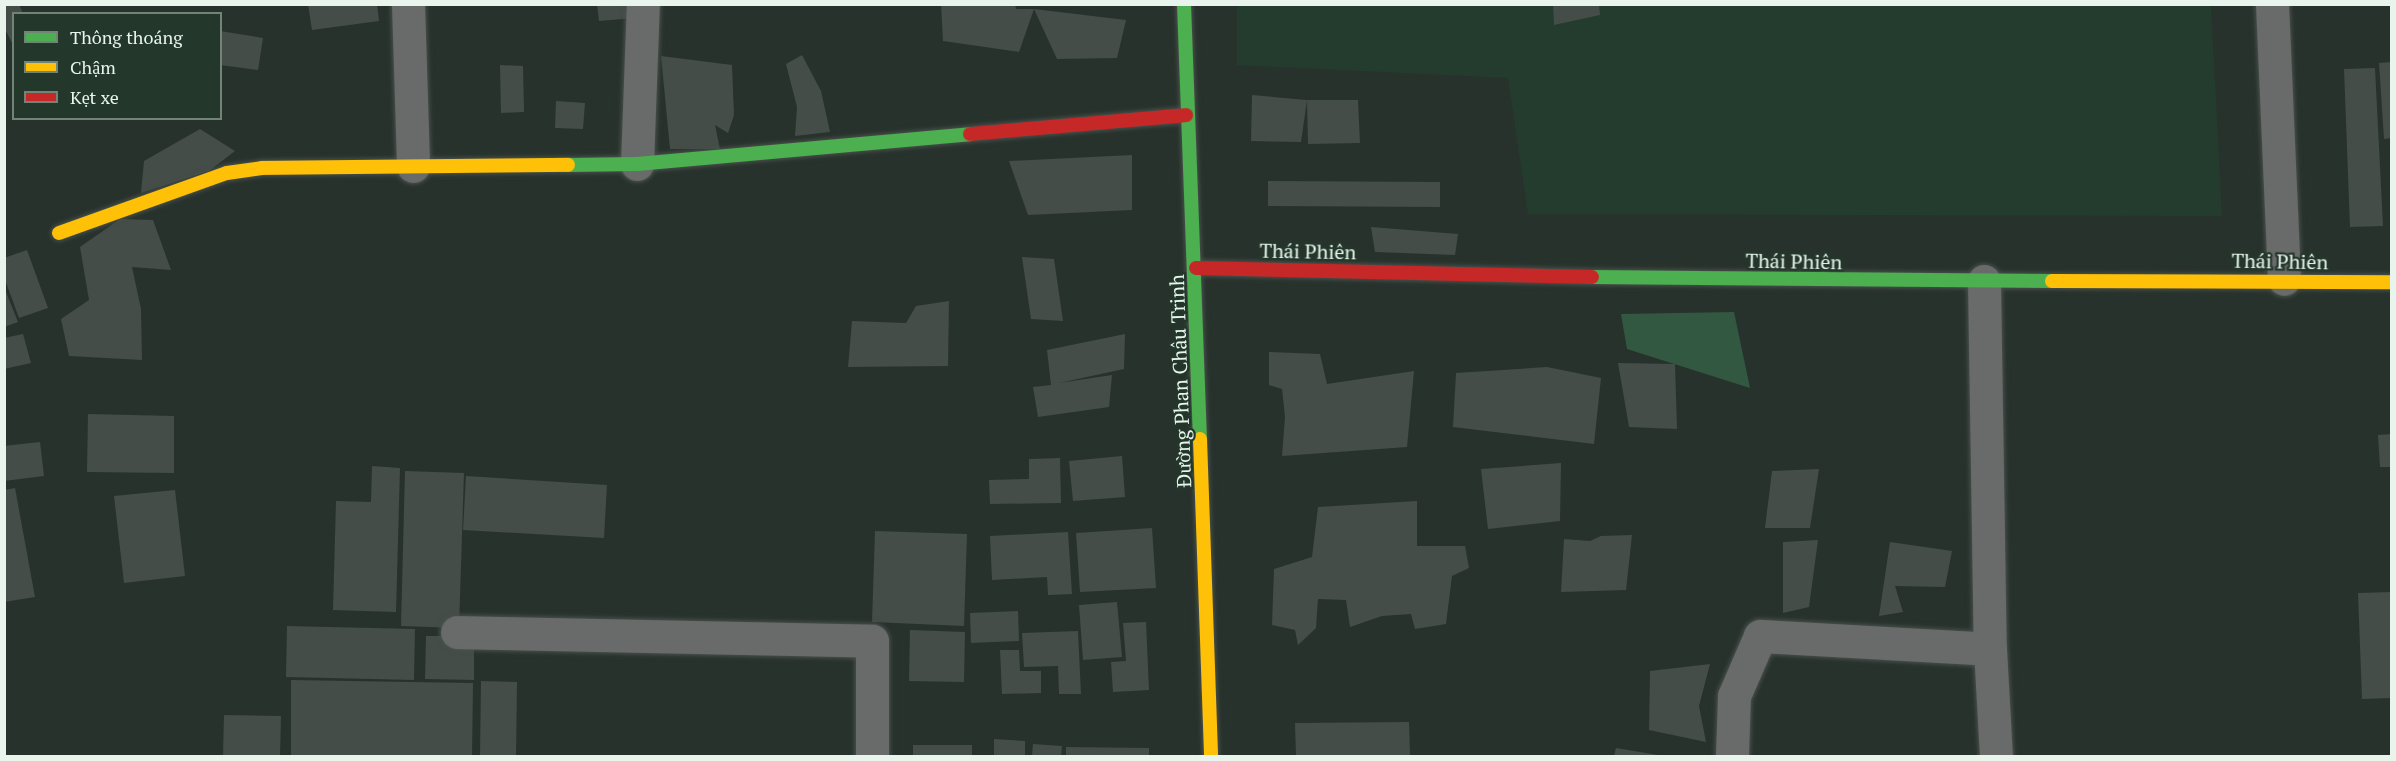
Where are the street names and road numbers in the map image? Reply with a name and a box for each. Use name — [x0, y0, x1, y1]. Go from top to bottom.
street label: Thái Phiên — [1259, 238, 1357, 264]
street label: Thái Phiên — [1745, 248, 1843, 274]
street label: Thái Phiên — [2231, 248, 2329, 274]
street label: Đường Phan Châu Trinh — [1164, 274, 1196, 488]

